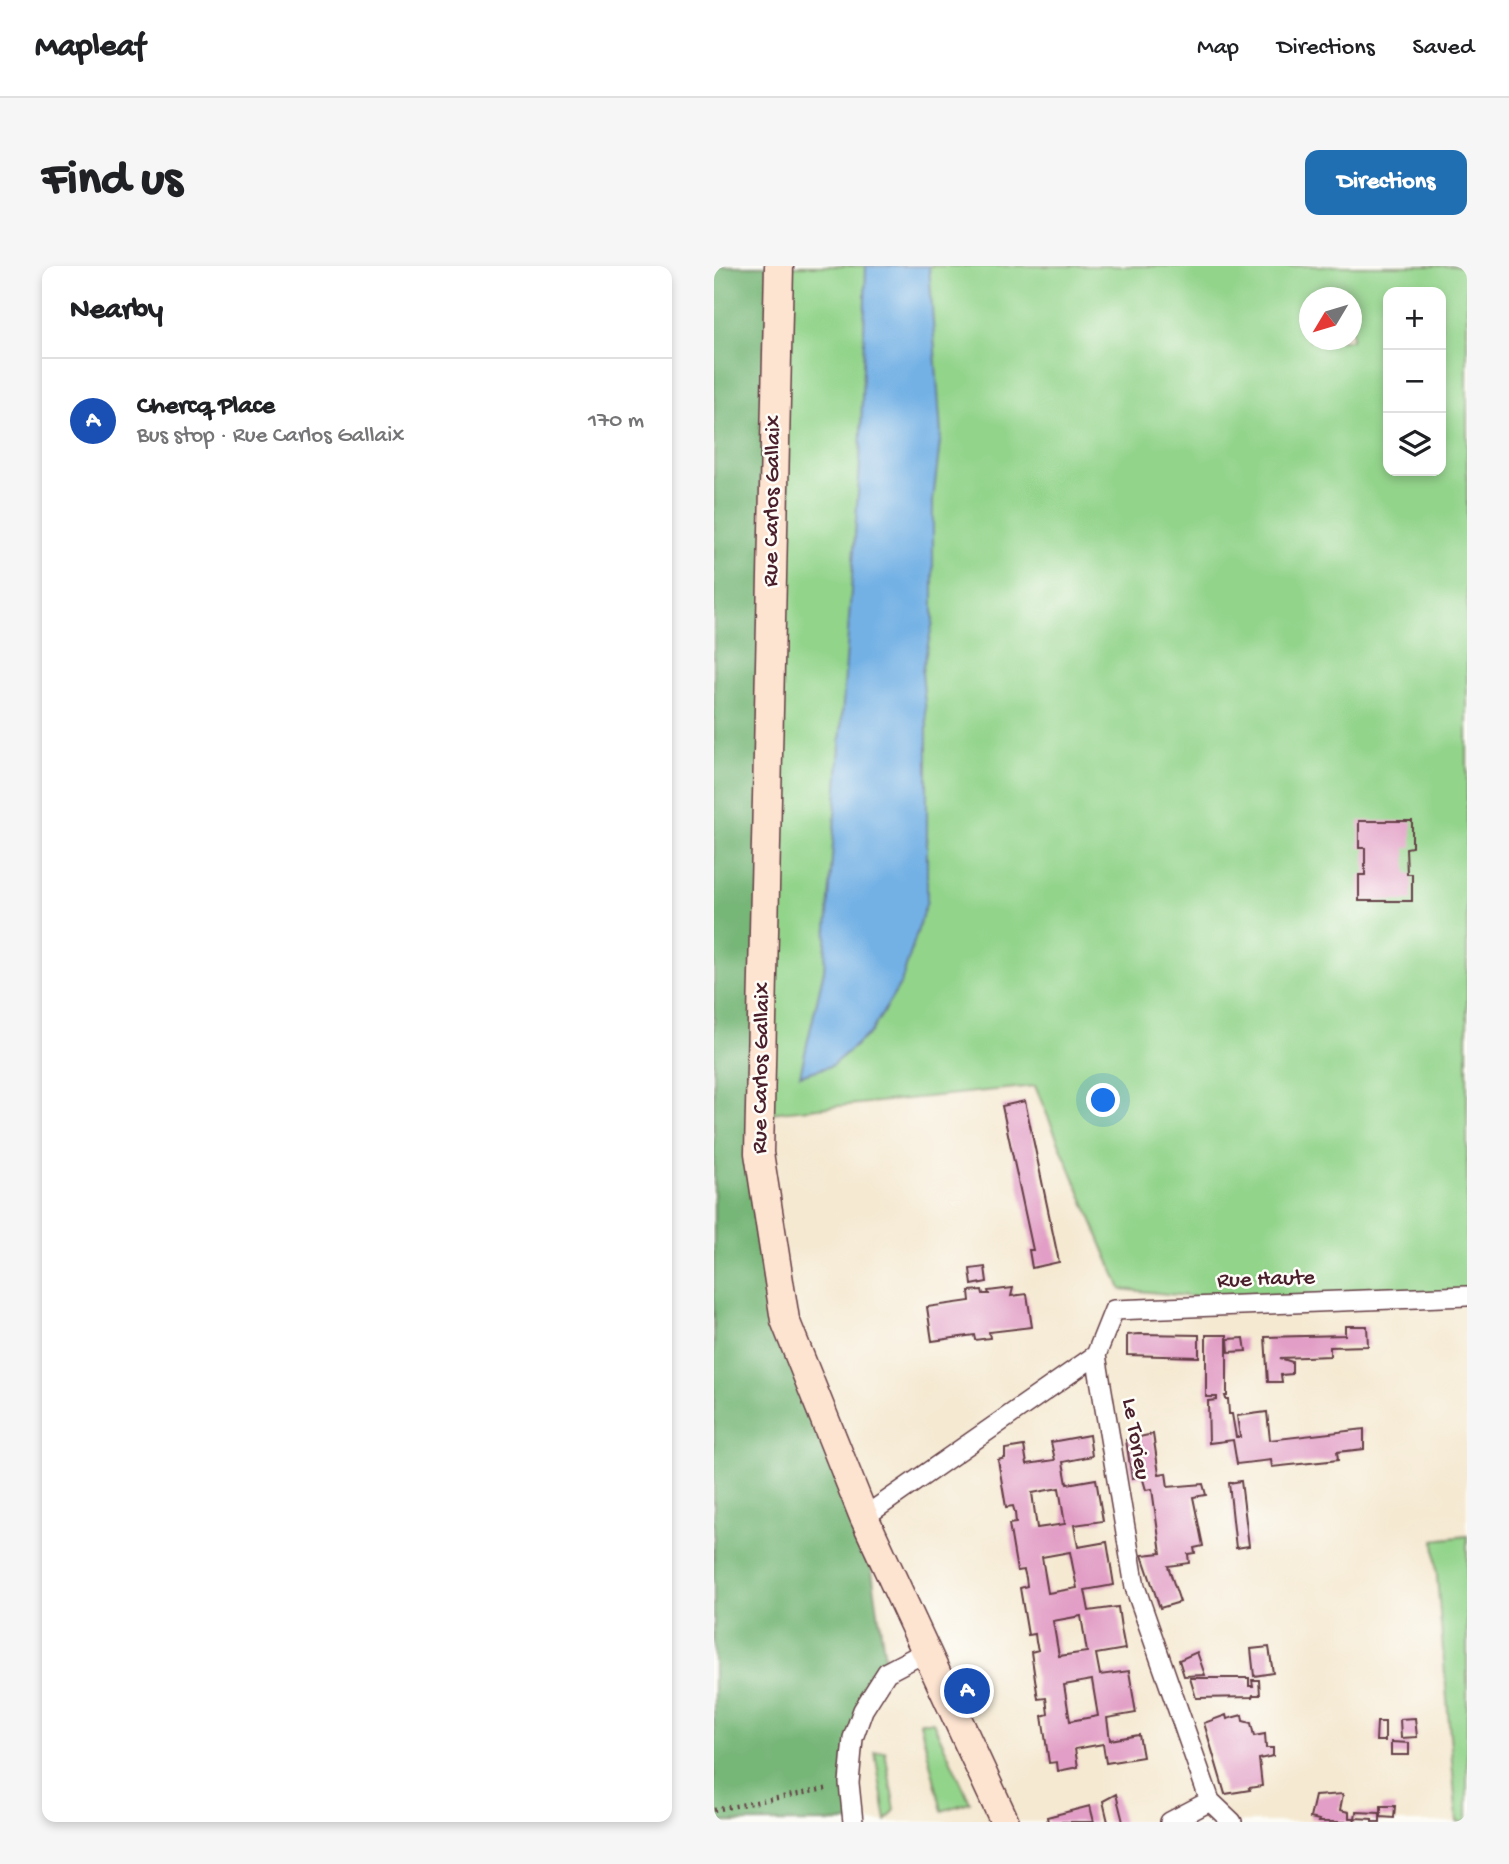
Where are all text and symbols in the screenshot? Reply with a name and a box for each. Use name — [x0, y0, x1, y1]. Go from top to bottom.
text: Mapleaf — [35, 29, 145, 67]
text: Map — [1197, 34, 1239, 63]
text: Directions — [1277, 34, 1375, 63]
text: Saved — [1413, 34, 1474, 63]
button: Directions — [1305, 150, 1467, 215]
text: Find us — [42, 153, 182, 211]
north arrow — [1299, 287, 1362, 350]
map controls — [1383, 287, 1446, 476]
button: + — [1383, 287, 1446, 350]
text: Nearby — [70, 294, 163, 329]
button: − — [1383, 350, 1446, 413]
text: Chercq Place — [137, 392, 275, 423]
text: A — [86, 408, 100, 435]
text: 170 m — [588, 408, 644, 435]
button: layers — [1383, 413, 1446, 476]
street label: Rue Carlos Gallaix — [758, 415, 788, 587]
text: Bus stop · Rue Carlos Gallaix — [137, 423, 404, 450]
street label: Rue Carlos Gallaix — [747, 982, 777, 1154]
your location — [1086, 1083, 1120, 1117]
street label: Rue Haute — [1217, 1265, 1317, 1295]
street label: Le Torieu — [1115, 1396, 1155, 1482]
pin: A — [944, 1665, 990, 1717]

